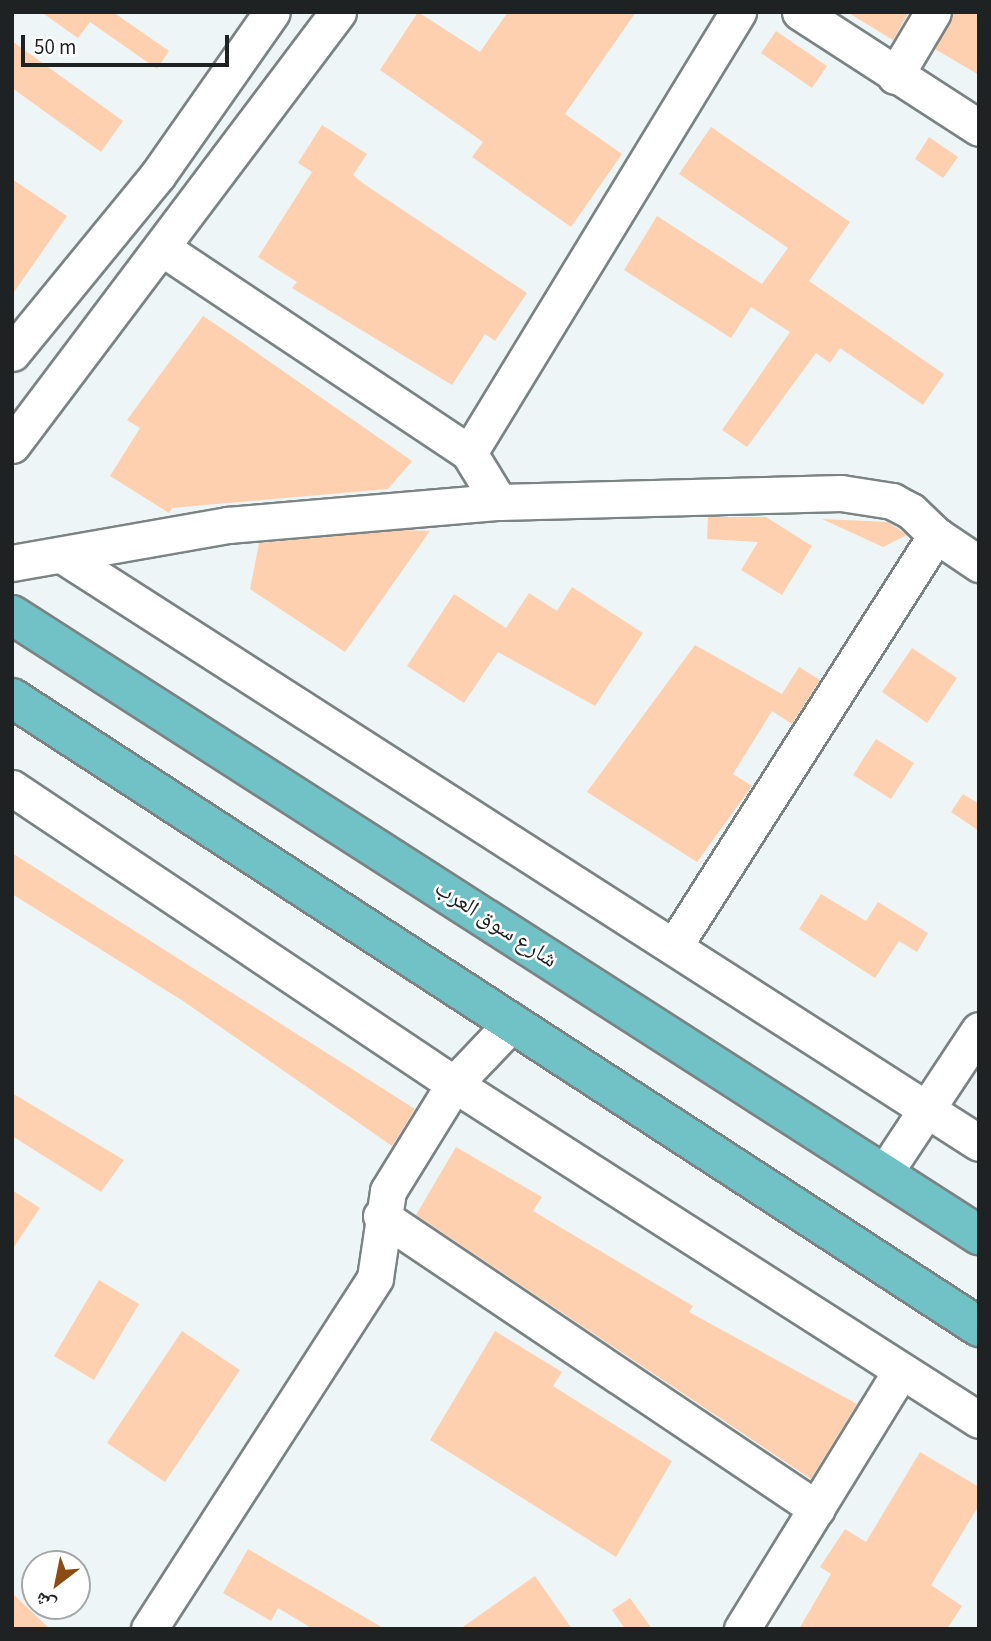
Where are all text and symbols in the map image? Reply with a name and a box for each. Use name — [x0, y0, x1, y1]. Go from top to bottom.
scale bar — [24, 21, 233, 65]
text: 50 m — [34, 32, 76, 62]
street label: شارع سوق العرب — [430, 874, 562, 974]
north arrow — [21, 1550, 91, 1620]
text: ش — [30, 1585, 61, 1618]

